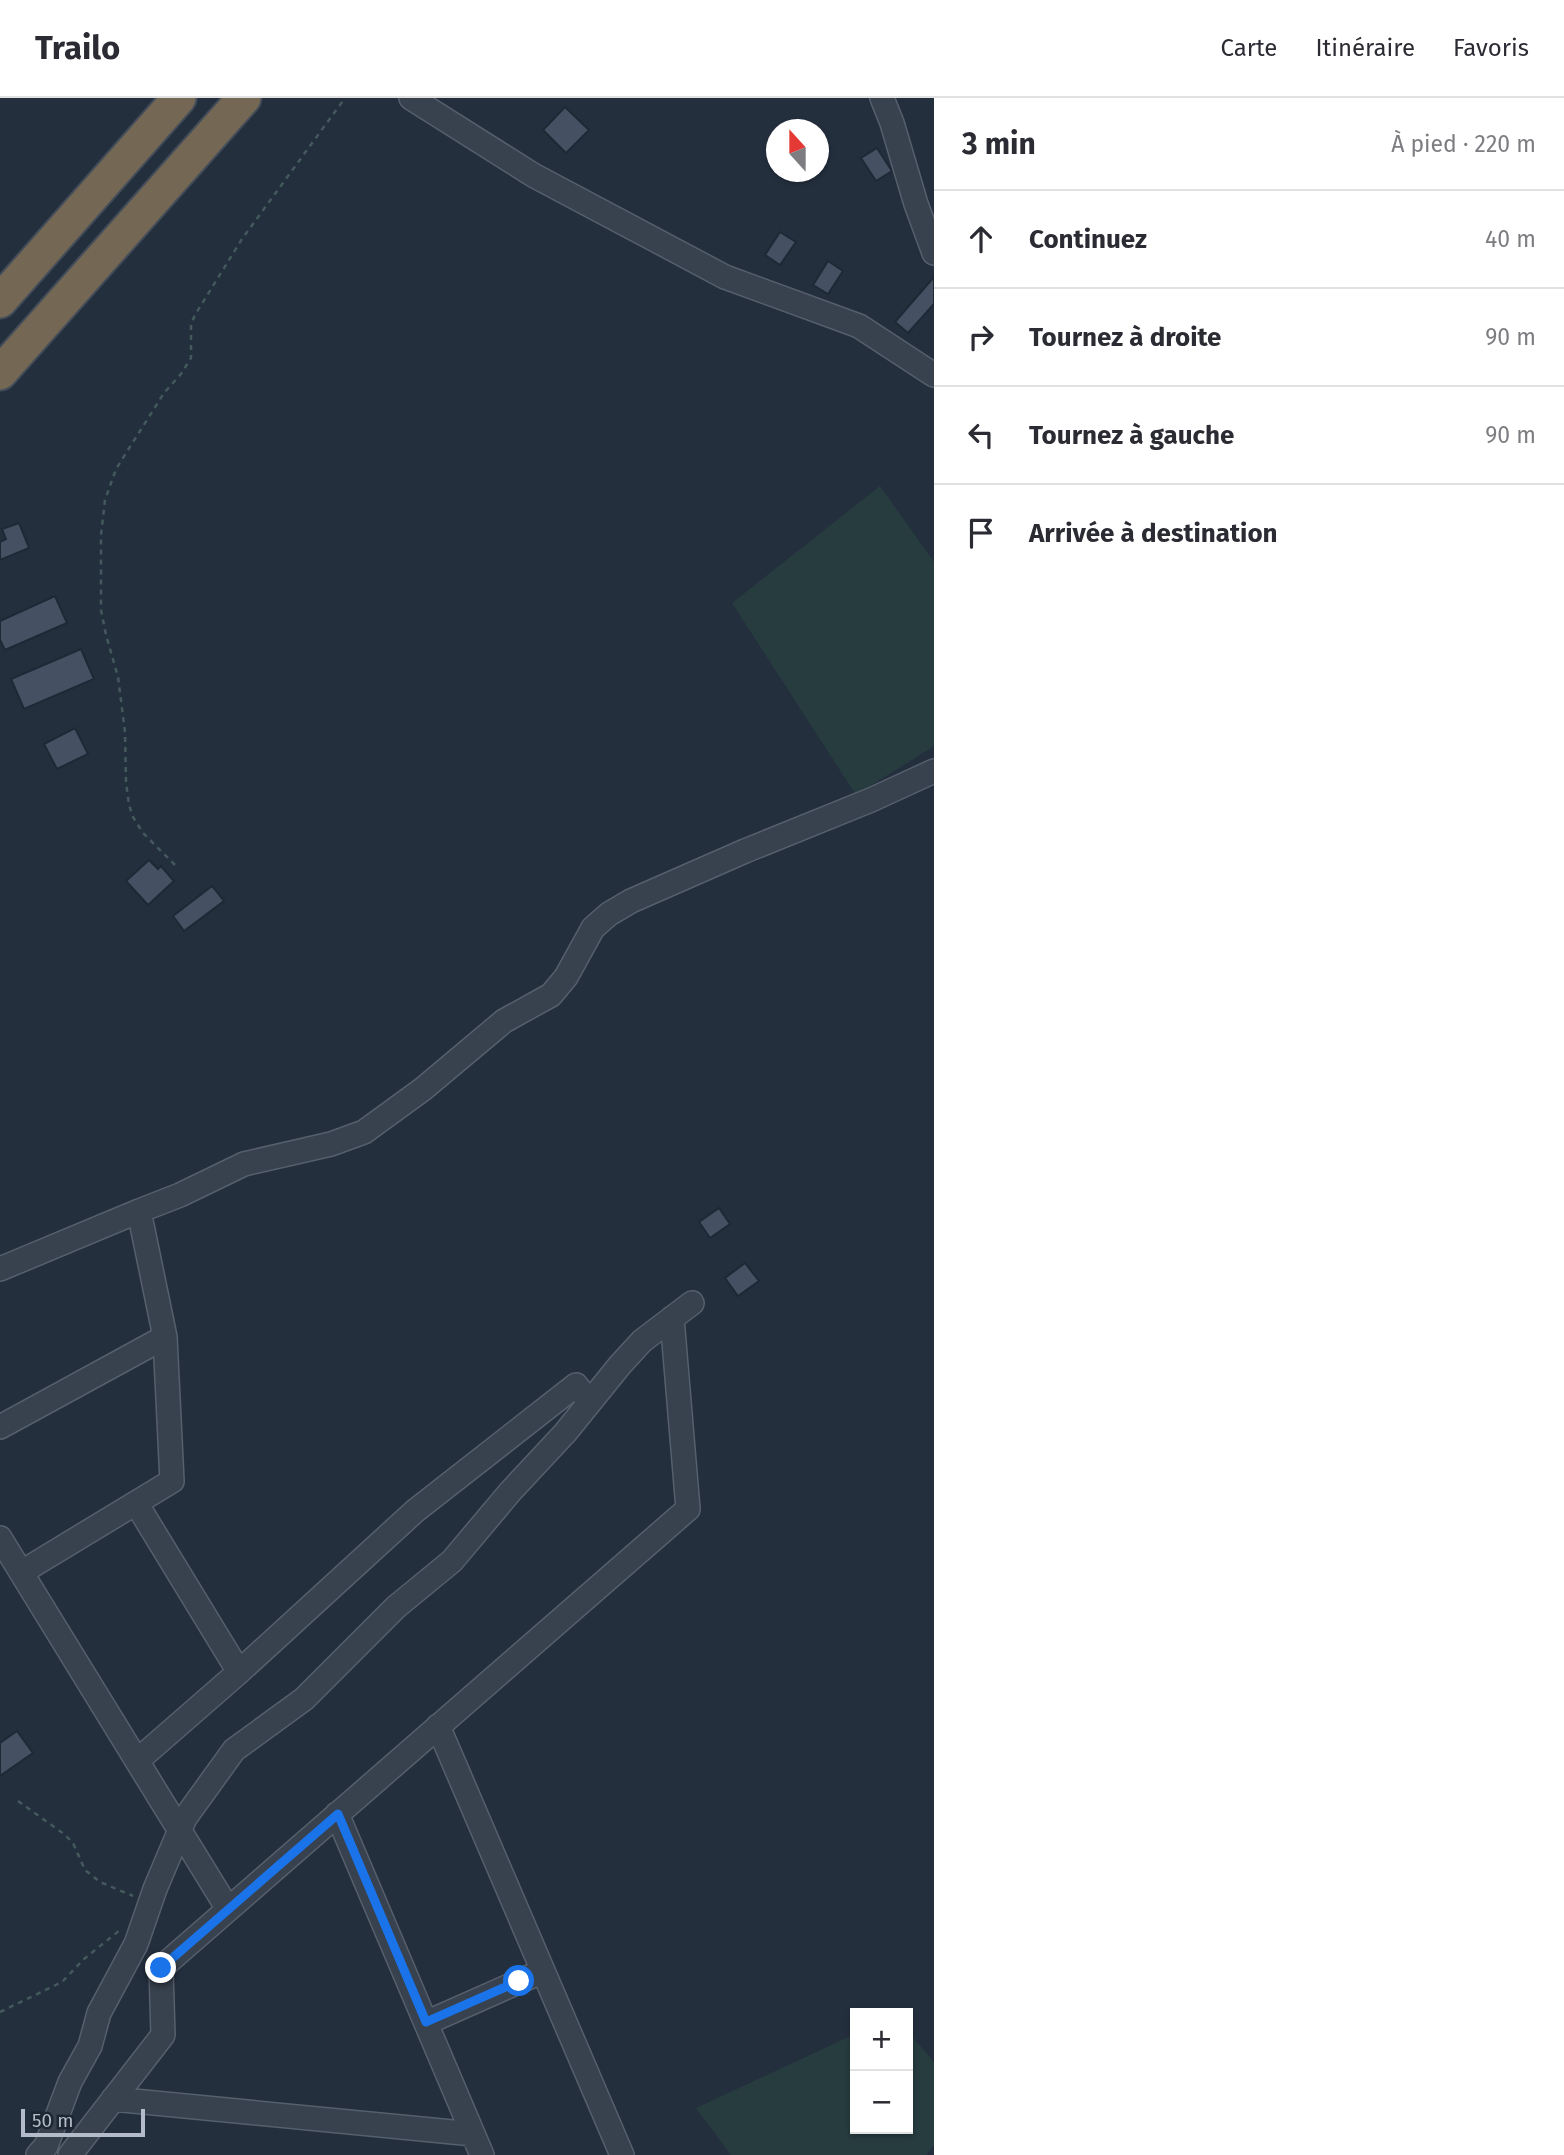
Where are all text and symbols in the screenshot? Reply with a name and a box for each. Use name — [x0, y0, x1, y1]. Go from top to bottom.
text: Trailo — [35, 28, 120, 68]
text: Carte — [1221, 34, 1277, 62]
text: Itinéraire — [1315, 34, 1415, 62]
text: Favoris — [1453, 34, 1529, 62]
north arrow — [766, 119, 829, 182]
text: 3 min — [962, 126, 1036, 162]
text: À pied · 220 m — [1391, 130, 1536, 158]
icon: ahead — [962, 220, 1000, 258]
text: Continuez — [1029, 224, 1147, 255]
text: 40 m — [1485, 225, 1536, 253]
icon: right — [962, 318, 1000, 356]
text: Tournez à droite — [1029, 322, 1221, 353]
text: 90 m — [1485, 323, 1536, 351]
icon: left — [962, 416, 1000, 454]
text: Tournez à gauche — [1029, 420, 1234, 451]
text: 90 m — [1485, 421, 1536, 449]
icon: arrive — [962, 514, 1000, 552]
text: Arrivée à destination — [1029, 518, 1278, 549]
route end — [145, 1952, 176, 1983]
route start — [503, 1965, 534, 1996]
map controls — [850, 2008, 913, 2134]
button: + — [850, 2008, 913, 2071]
button: − — [850, 2071, 913, 2134]
scale bar — [21, 2106, 145, 2138]
text: 50 m — [32, 2109, 73, 2132]

